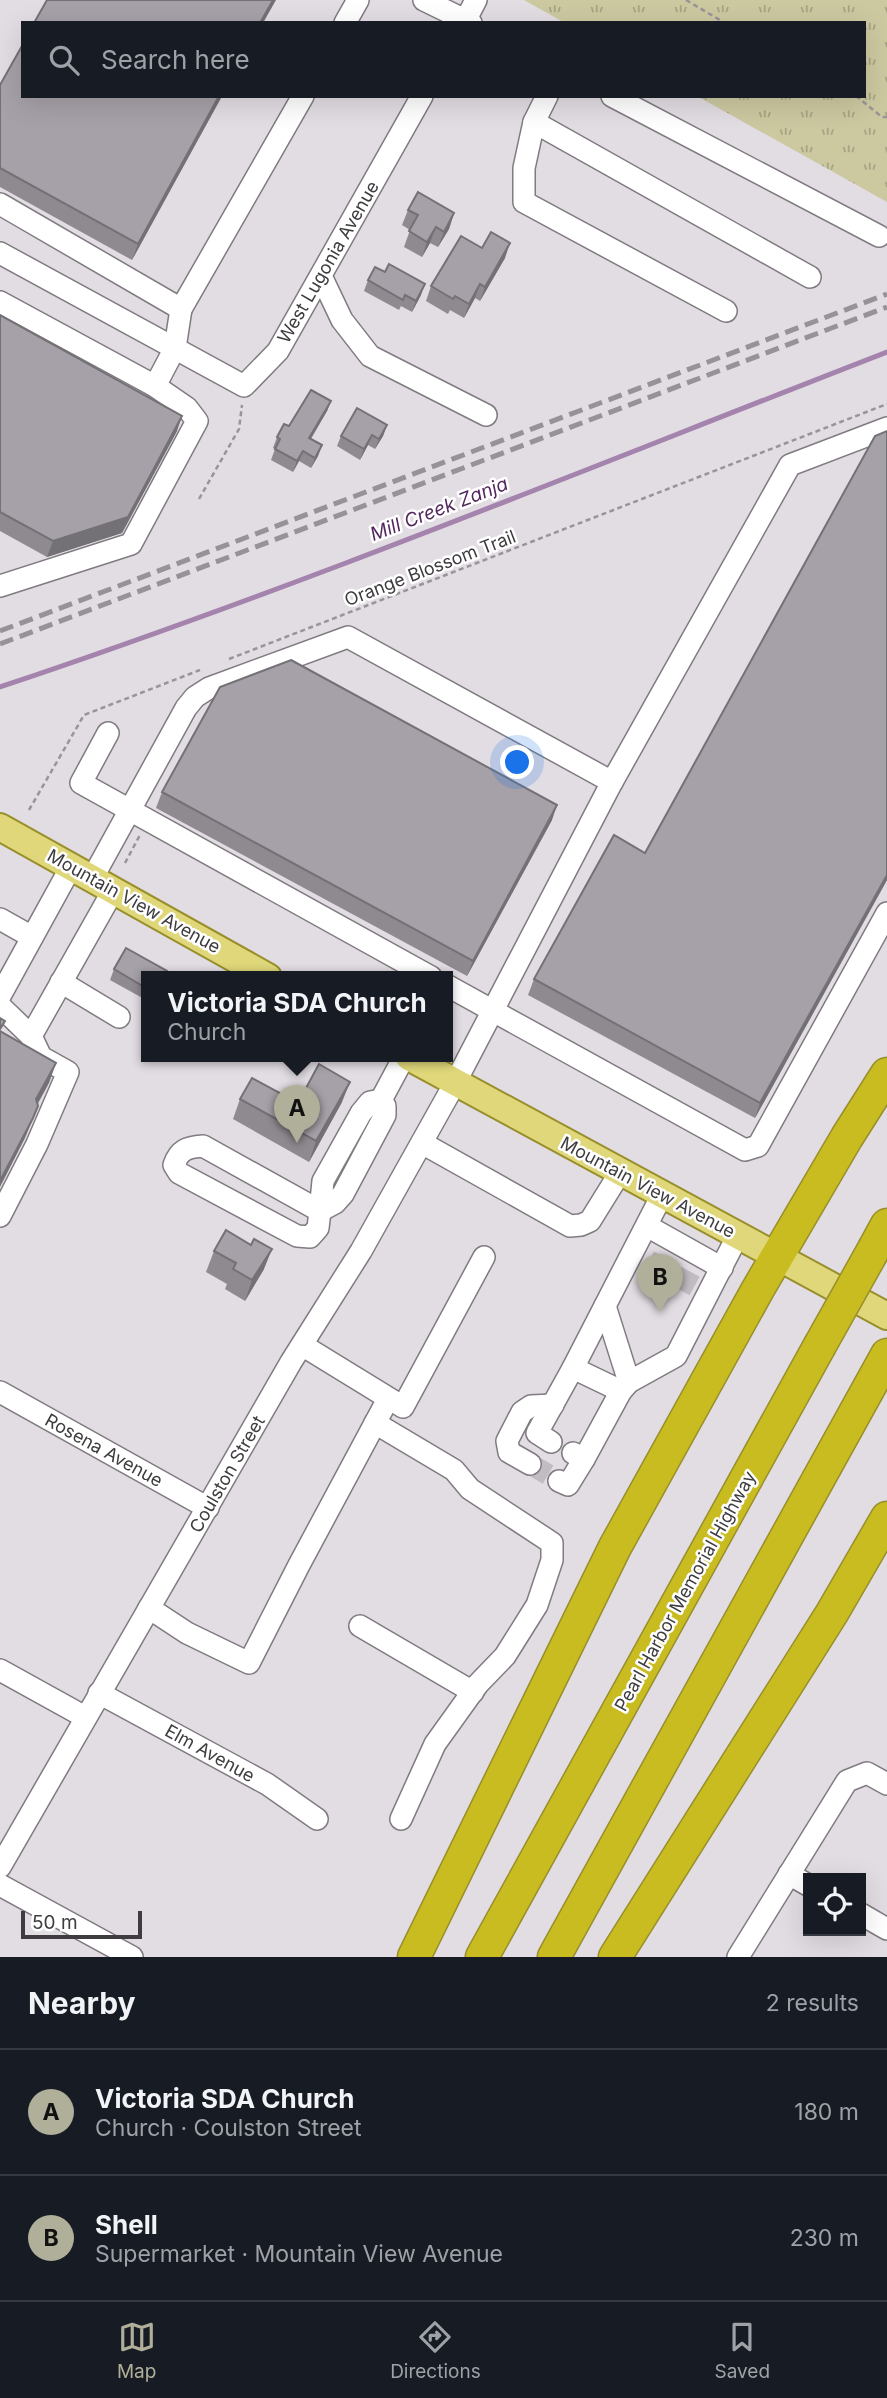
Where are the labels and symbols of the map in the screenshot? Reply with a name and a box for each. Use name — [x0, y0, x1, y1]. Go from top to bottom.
street label: West Lugonia Avenue — [273, 177, 383, 347]
water label: Mill Creek Zanja — [367, 472, 512, 546]
street label: Orange Blossom Trail — [341, 526, 519, 610]
your location — [500, 745, 534, 779]
street label: Mountain View Avenue — [44, 845, 224, 957]
pin: A — [274, 1085, 320, 1143]
street label: Mountain View Avenue — [557, 1132, 739, 1242]
pin: B — [637, 1254, 683, 1312]
street label: Rosena Avenue — [42, 1409, 166, 1491]
street label: Coulston Street — [185, 1412, 269, 1536]
street label: Pearl Harbor Memorial Highway — [610, 1467, 760, 1715]
street label: Elm Avenue — [162, 1720, 258, 1786]
scale bar — [21, 1908, 142, 1940]

